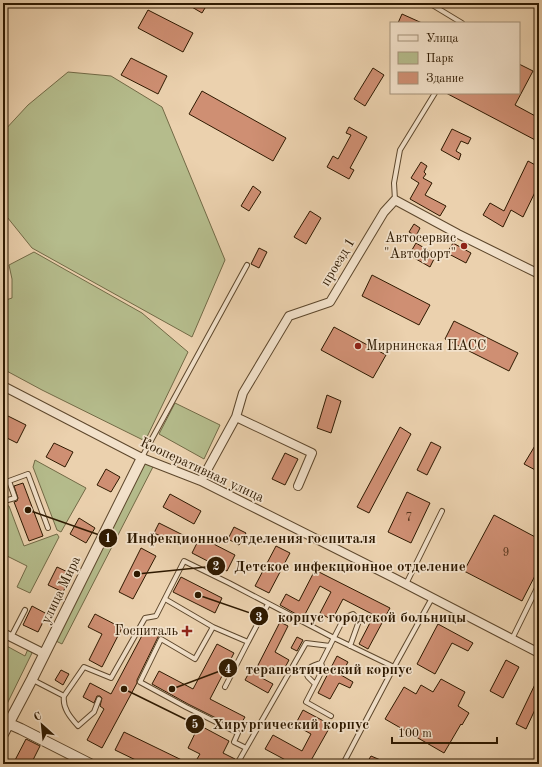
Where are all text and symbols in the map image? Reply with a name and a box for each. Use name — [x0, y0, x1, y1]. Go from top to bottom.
legend — [390, 22, 520, 94]
text: Улица — [426, 33, 459, 45]
text: Парк — [426, 53, 454, 65]
text: Здание — [426, 73, 464, 85]
place label: Автосервис "Автофорт" — [384, 231, 456, 262]
street label: проезд 1 — [318, 236, 358, 288]
marker: Автосервис "Автофорт" — [459, 241, 469, 251]
place label: Мирнинская ПАСС — [366, 339, 486, 353]
marker: Мирнинская ПАСС — [353, 341, 363, 351]
street label: Кооперативная улица — [138, 435, 266, 505]
house number: 7 — [406, 512, 412, 524]
callout: Инфекционное отделения госпиталя — [98, 524, 384, 551]
text: Инфекционное отделения госпиталя — [126, 532, 376, 547]
text: 1 — [105, 533, 111, 545]
house number: 9 — [503, 547, 509, 559]
callout: Детское инфекционное отделение — [206, 553, 474, 580]
street label: улица Мира — [39, 554, 83, 626]
text: Детское инфекционное отделение — [234, 560, 466, 575]
text: 2 — [213, 561, 220, 573]
callout: корпус городской больницы — [249, 603, 474, 630]
text: корпус городской больницы — [278, 611, 466, 626]
text: 3 — [256, 612, 263, 624]
place label: Госпиталь — [115, 624, 178, 638]
marker: Госпиталь — [181, 625, 193, 637]
callout: терапевтический корпус — [218, 655, 420, 682]
text: терапевтический корпус — [246, 663, 412, 678]
text: 4 — [225, 664, 232, 676]
north arrow — [22, 705, 62, 745]
callout: Хирургический корпус — [185, 710, 377, 737]
text: С — [32, 711, 44, 724]
text: 5 — [192, 718, 199, 731]
text: Хирургический корпус — [213, 718, 369, 733]
scale bar — [392, 719, 497, 745]
text: 100 m — [398, 728, 432, 740]

